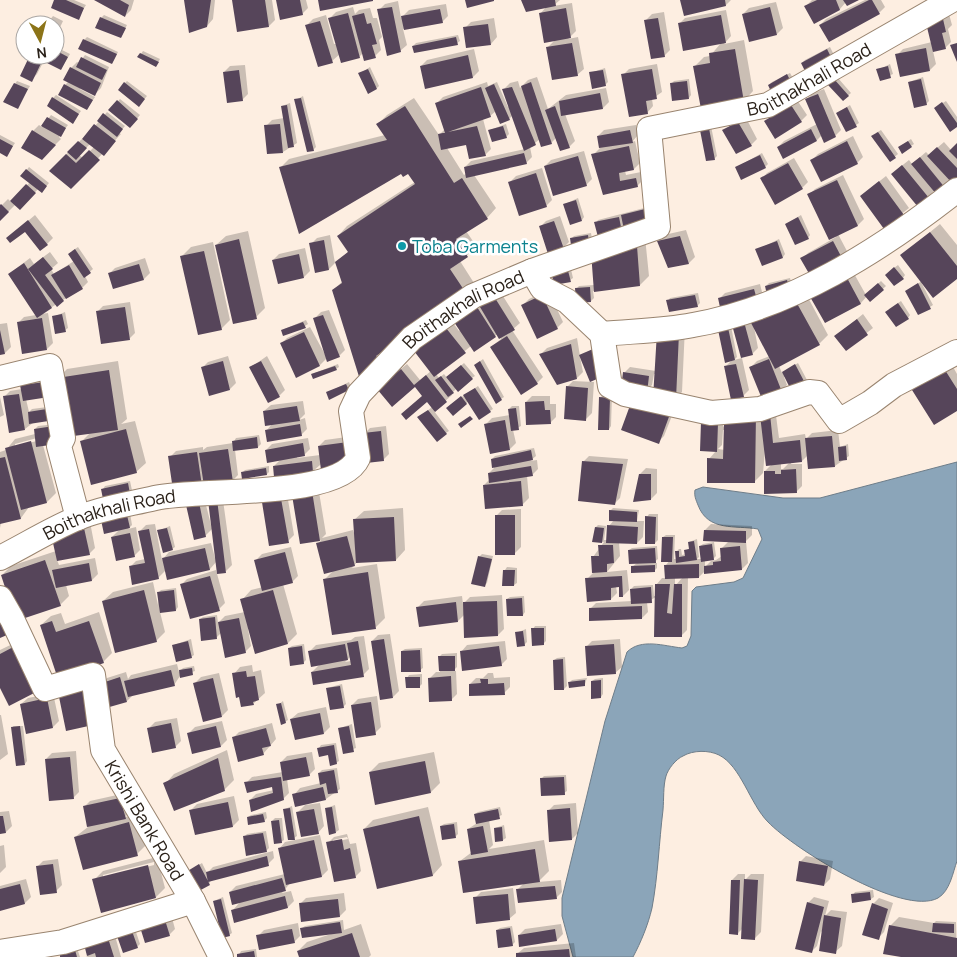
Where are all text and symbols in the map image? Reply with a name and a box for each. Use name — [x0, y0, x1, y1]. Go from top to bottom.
north arrow — [15, 15, 65, 65]
street label: Boithakhali Road — [745, 37, 875, 121]
text: N — [35, 43, 48, 63]
place label: Toba Garments — [412, 234, 538, 258]
marker: Toba Garments — [396, 240, 408, 252]
street label: Boithakhali Road — [396, 264, 527, 354]
street label: Boithakhali Road — [38, 483, 177, 545]
street label: Krishi Bank Road — [100, 756, 190, 885]

